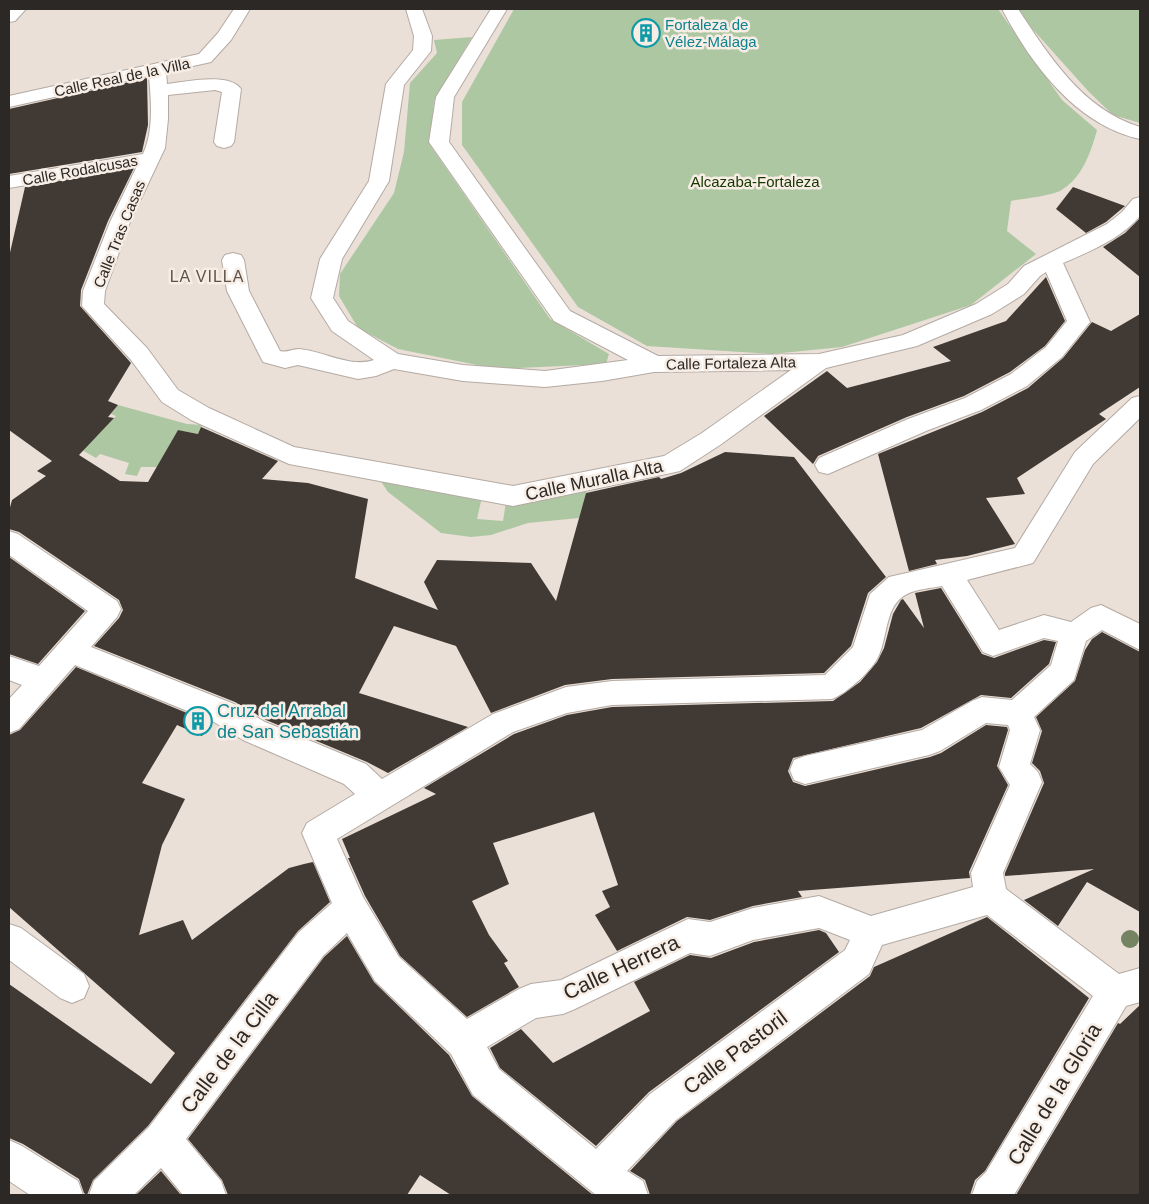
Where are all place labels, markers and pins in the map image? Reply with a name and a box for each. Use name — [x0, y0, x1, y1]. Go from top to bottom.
place label: Fortaleza de Vélez-Málaga — [665, 16, 757, 50]
building icon: Fortaleza de Vélez-Málaga — [631, 18, 661, 48]
place label: Cruz del Arrabal de San Sebastián — [217, 701, 359, 742]
building icon: Cruz del Arrabal de San Sebastián — [183, 706, 213, 736]

